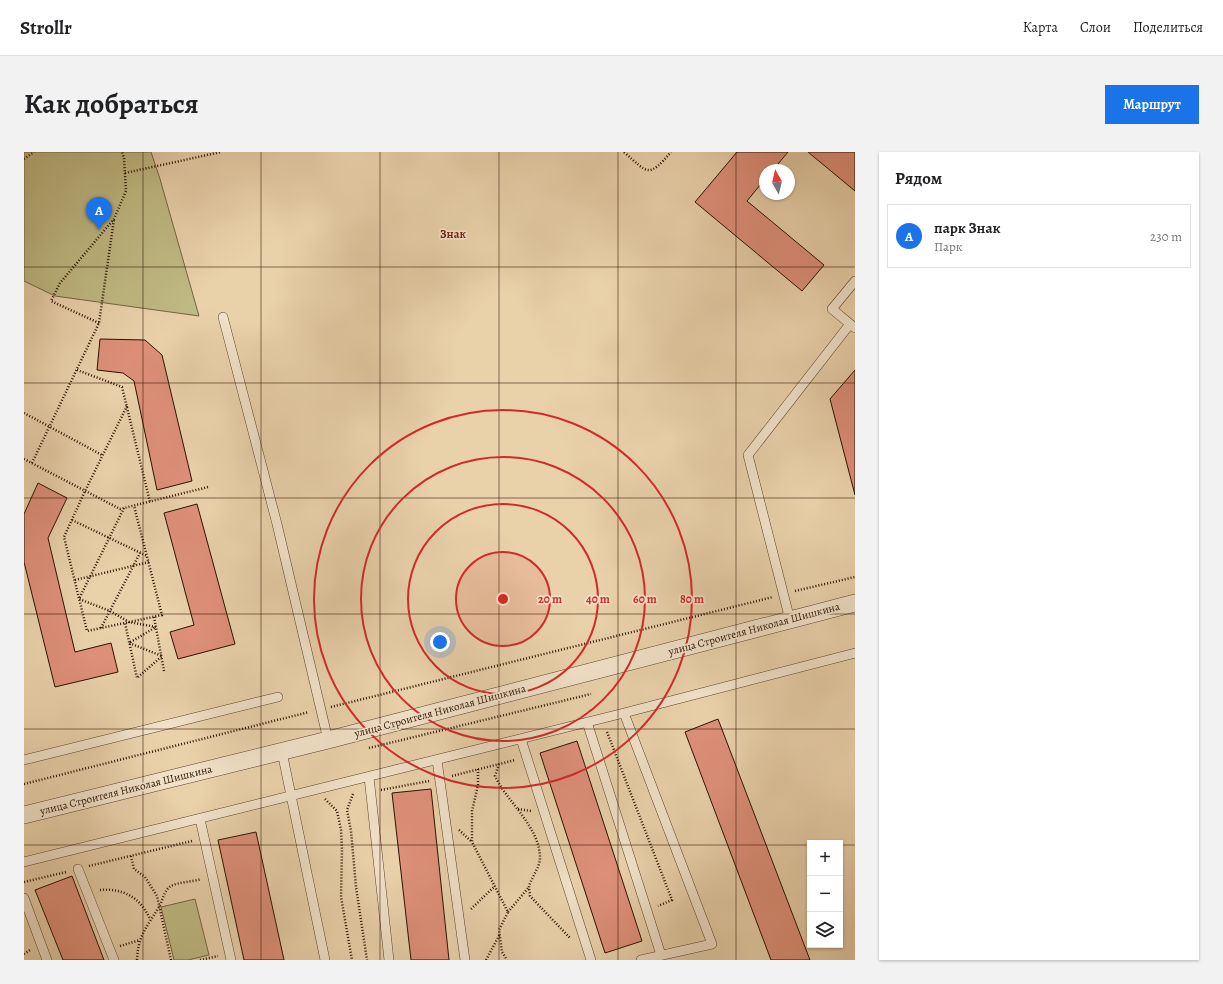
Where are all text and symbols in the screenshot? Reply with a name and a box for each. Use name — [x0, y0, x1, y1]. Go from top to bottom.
text: Strollr — [20, 15, 72, 41]
text: Карта — [1023, 18, 1058, 37]
text: Слои — [1080, 18, 1111, 37]
text: Поделиться — [1133, 18, 1203, 37]
text: Как добраться — [24, 85, 199, 123]
button: Маршрут — [1105, 85, 1199, 124]
north arrow — [759, 164, 795, 200]
text: Рядом — [895, 167, 942, 190]
pin: A — [86, 197, 112, 230]
text: парк Знак — [934, 218, 1001, 238]
district label: Знак — [440, 226, 466, 242]
text: A — [905, 228, 913, 245]
text: 230 m — [1150, 228, 1182, 245]
text: Парк — [934, 238, 963, 255]
text: 20 m — [538, 591, 562, 607]
text: 40 m — [586, 591, 610, 607]
text: 60 m — [633, 591, 657, 607]
text: 80 m — [680, 591, 704, 607]
centre of rings — [496, 592, 510, 606]
street label: улица Строителя Николая Шишкина — [666, 599, 842, 659]
your location — [430, 632, 450, 652]
street label: улица Строителя Николая Шишкина — [352, 681, 528, 741]
street label: улица Строителя Николая Шишкина — [37, 761, 215, 819]
map controls — [807, 840, 843, 948]
button: + — [807, 840, 843, 876]
button: − — [807, 876, 843, 912]
button: layers — [807, 912, 843, 948]

